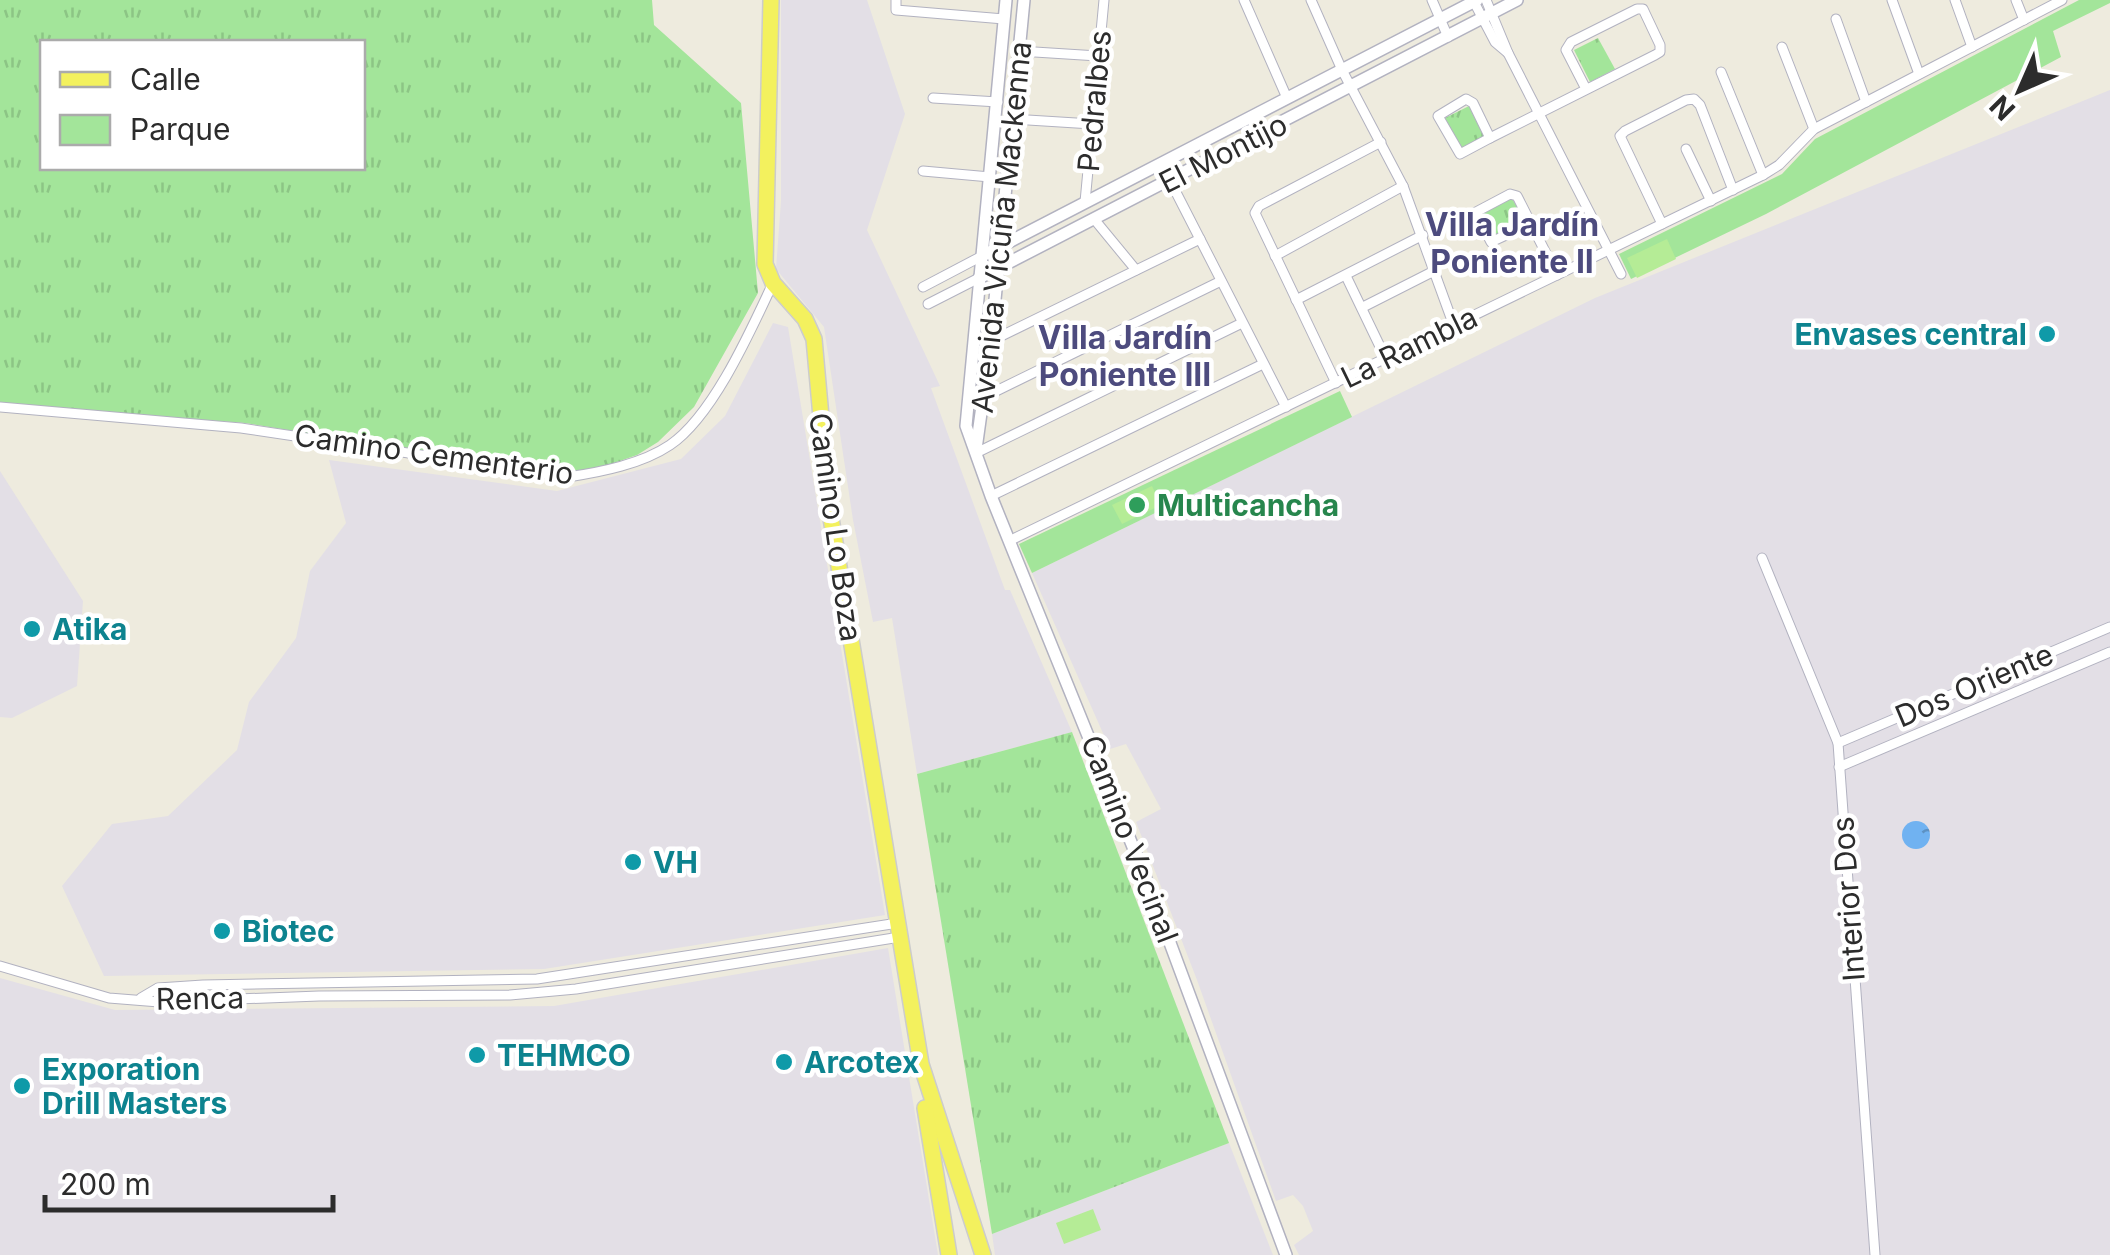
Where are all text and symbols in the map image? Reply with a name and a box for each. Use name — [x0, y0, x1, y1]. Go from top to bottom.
street label: Pedralbes — [1070, 29, 1118, 173]
street label: Avenida Vicuña Mackenna — [964, 39, 1038, 415]
legend — [40, 40, 365, 170]
north arrow — [1970, 40, 2070, 140]
text: Calle — [130, 61, 201, 97]
text: N — [1983, 88, 2022, 127]
street label: El Montijo — [1153, 105, 1293, 201]
text: Parque — [130, 111, 230, 147]
district label: Villa Jardín Poniente II — [1425, 205, 1599, 281]
street label: La Rambla — [1335, 299, 1483, 395]
place label: Envases central — [1794, 316, 2027, 352]
district label: Villa Jardín Poniente III — [1038, 318, 1212, 394]
marker: Envases central — [2036, 323, 2058, 345]
street label: Camino Lo Boza — [802, 410, 870, 644]
street label: Camino Cementerio — [292, 417, 576, 491]
place label: Multicancha — [1157, 487, 1339, 523]
marker: Multicancha — [1126, 494, 1148, 516]
place label: Atika — [52, 611, 128, 647]
marker: Atika — [21, 618, 43, 640]
street label: Dos Oriente — [1890, 636, 2058, 734]
street label: Camino Vecinal — [1074, 730, 1186, 948]
street label: Interior Dos — [1824, 815, 1872, 983]
place label: VH — [653, 844, 698, 880]
marker: VH — [622, 851, 644, 873]
place label: Biotec — [242, 913, 335, 949]
marker: Biotec — [211, 920, 233, 942]
street label: Renca — [156, 979, 244, 1017]
place label: TEHMCO — [497, 1037, 631, 1073]
marker: TEHMCO — [466, 1044, 488, 1066]
place label: Arcotex — [804, 1044, 919, 1080]
place label: Exporation Drill Masters — [42, 1051, 227, 1121]
marker: Arcotex — [773, 1051, 795, 1073]
marker: Exporation Drill Masters — [11, 1075, 33, 1097]
scale bar — [45, 1150, 332, 1212]
text: 200 m — [60, 1166, 151, 1202]

